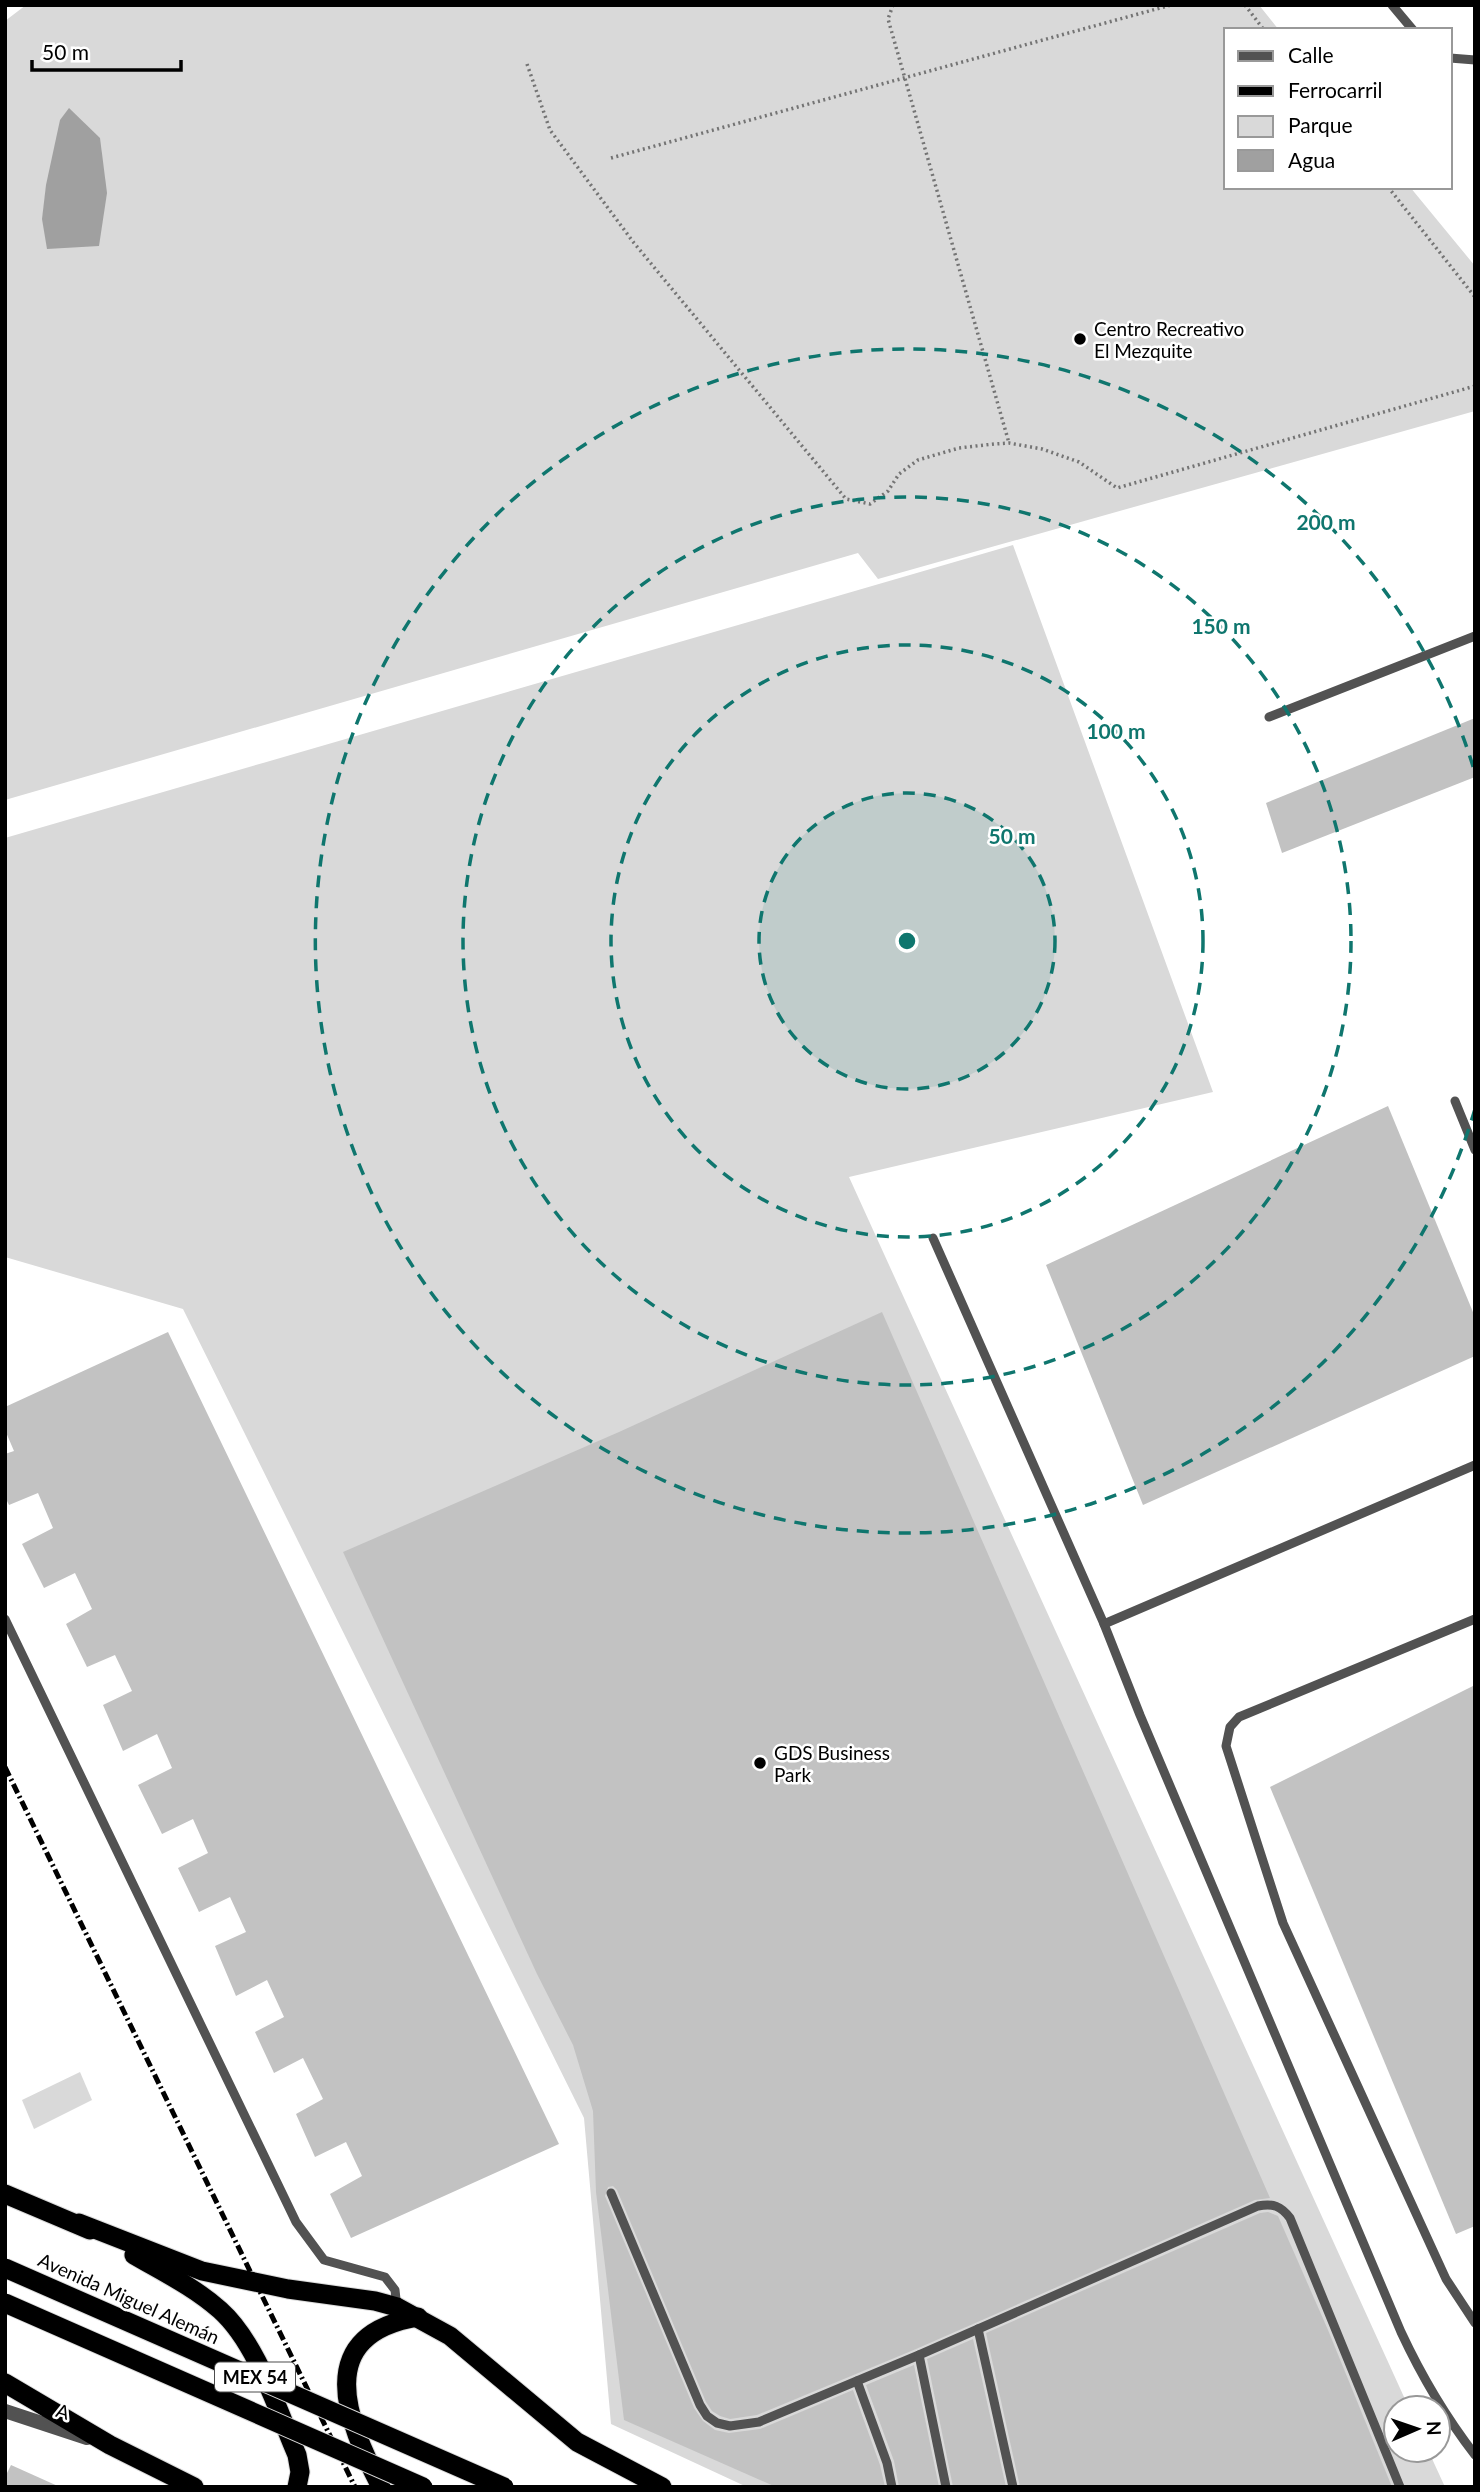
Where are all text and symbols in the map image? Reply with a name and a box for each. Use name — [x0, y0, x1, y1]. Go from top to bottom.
scale bar — [32, 28, 180, 72]
legend — [1224, 28, 1452, 189]
text: 50 m — [42, 39, 89, 64]
text: Calle — [1288, 42, 1333, 67]
text: Ferrocarril — [1288, 77, 1383, 102]
text: Parque — [1288, 112, 1353, 137]
text: Agua — [1288, 147, 1335, 172]
place label: Centro Recreativo El Mezquite — [1094, 317, 1244, 362]
marker: Centro Recreativo El Mezquite — [1072, 331, 1088, 347]
text: 200 m — [1296, 509, 1356, 534]
text: 150 m — [1191, 613, 1251, 638]
text: 100 m — [1086, 718, 1146, 743]
text: 50 m — [988, 823, 1036, 848]
centre of rings — [895, 929, 919, 953]
place label: GDS Business Park — [774, 1741, 890, 1786]
marker: GDS Business Park — [752, 1755, 768, 1771]
street label: Avenida Miguel Alemán — [35, 2248, 223, 2348]
road number: MEX 54 — [215, 2362, 295, 2392]
north arrow — [1382, 2394, 1452, 2464]
street label: A — [53, 2398, 73, 2424]
text: N — [1423, 2421, 1446, 2436]

